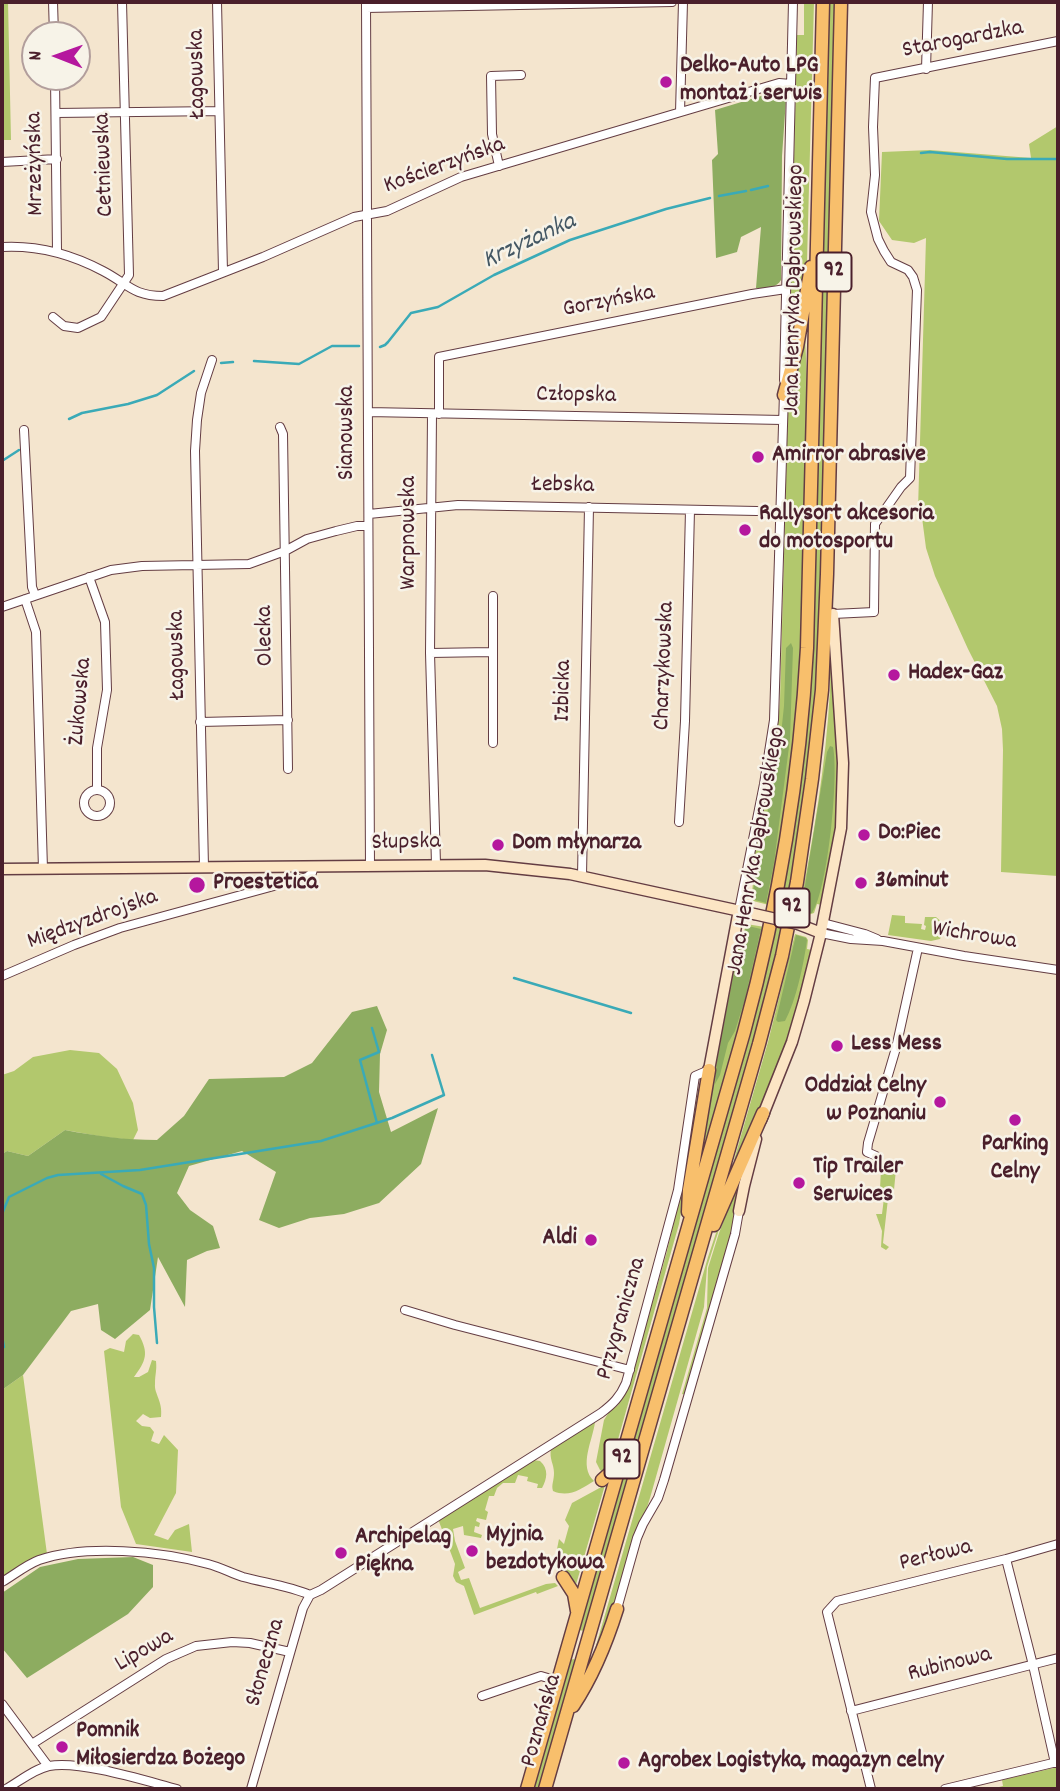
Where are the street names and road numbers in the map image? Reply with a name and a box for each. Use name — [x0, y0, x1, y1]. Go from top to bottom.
street label: Starogardzka — [900, 15, 1026, 67]
street label: Łagowska — [184, 29, 214, 119]
street label: Mrzeżyńska — [22, 112, 52, 216]
street label: Cetniewska — [90, 113, 122, 217]
street label: Kościerzyńska — [381, 132, 509, 202]
street label: Jana Henryka Dąbrowskiego — [779, 164, 813, 416]
road number: 92 — [816, 252, 852, 292]
street label: Gorzyńska — [561, 280, 657, 326]
street label: Człopska — [536, 382, 616, 412]
street label: Sianowska — [335, 386, 363, 480]
street label: Łebska — [532, 472, 594, 502]
street label: Warpnowska — [397, 476, 425, 590]
street label: Charzykowska — [649, 601, 683, 731]
street label: Olecka — [252, 605, 282, 667]
street label: Łagowska — [164, 610, 194, 700]
street label: Żukowska — [64, 657, 100, 747]
street label: Izbicka — [550, 660, 580, 722]
street label: Jana Henryka Dąbrowskiego — [722, 725, 794, 977]
street label: Słupska — [371, 829, 441, 859]
street label: Międzyzdrojska — [24, 884, 162, 958]
road number: 92 — [774, 888, 810, 928]
street label: Wichrowa — [930, 916, 1018, 958]
street label: Przygraniczna — [592, 1255, 654, 1383]
road number: 92 — [604, 1440, 640, 1478]
street label: Perłowa — [897, 1534, 975, 1580]
street label: Słoneczna — [241, 1616, 293, 1710]
street label: Lipowa — [111, 1624, 179, 1680]
street label: Rubinowa — [905, 1642, 995, 1690]
street label: Poznańska — [516, 1671, 570, 1771]

